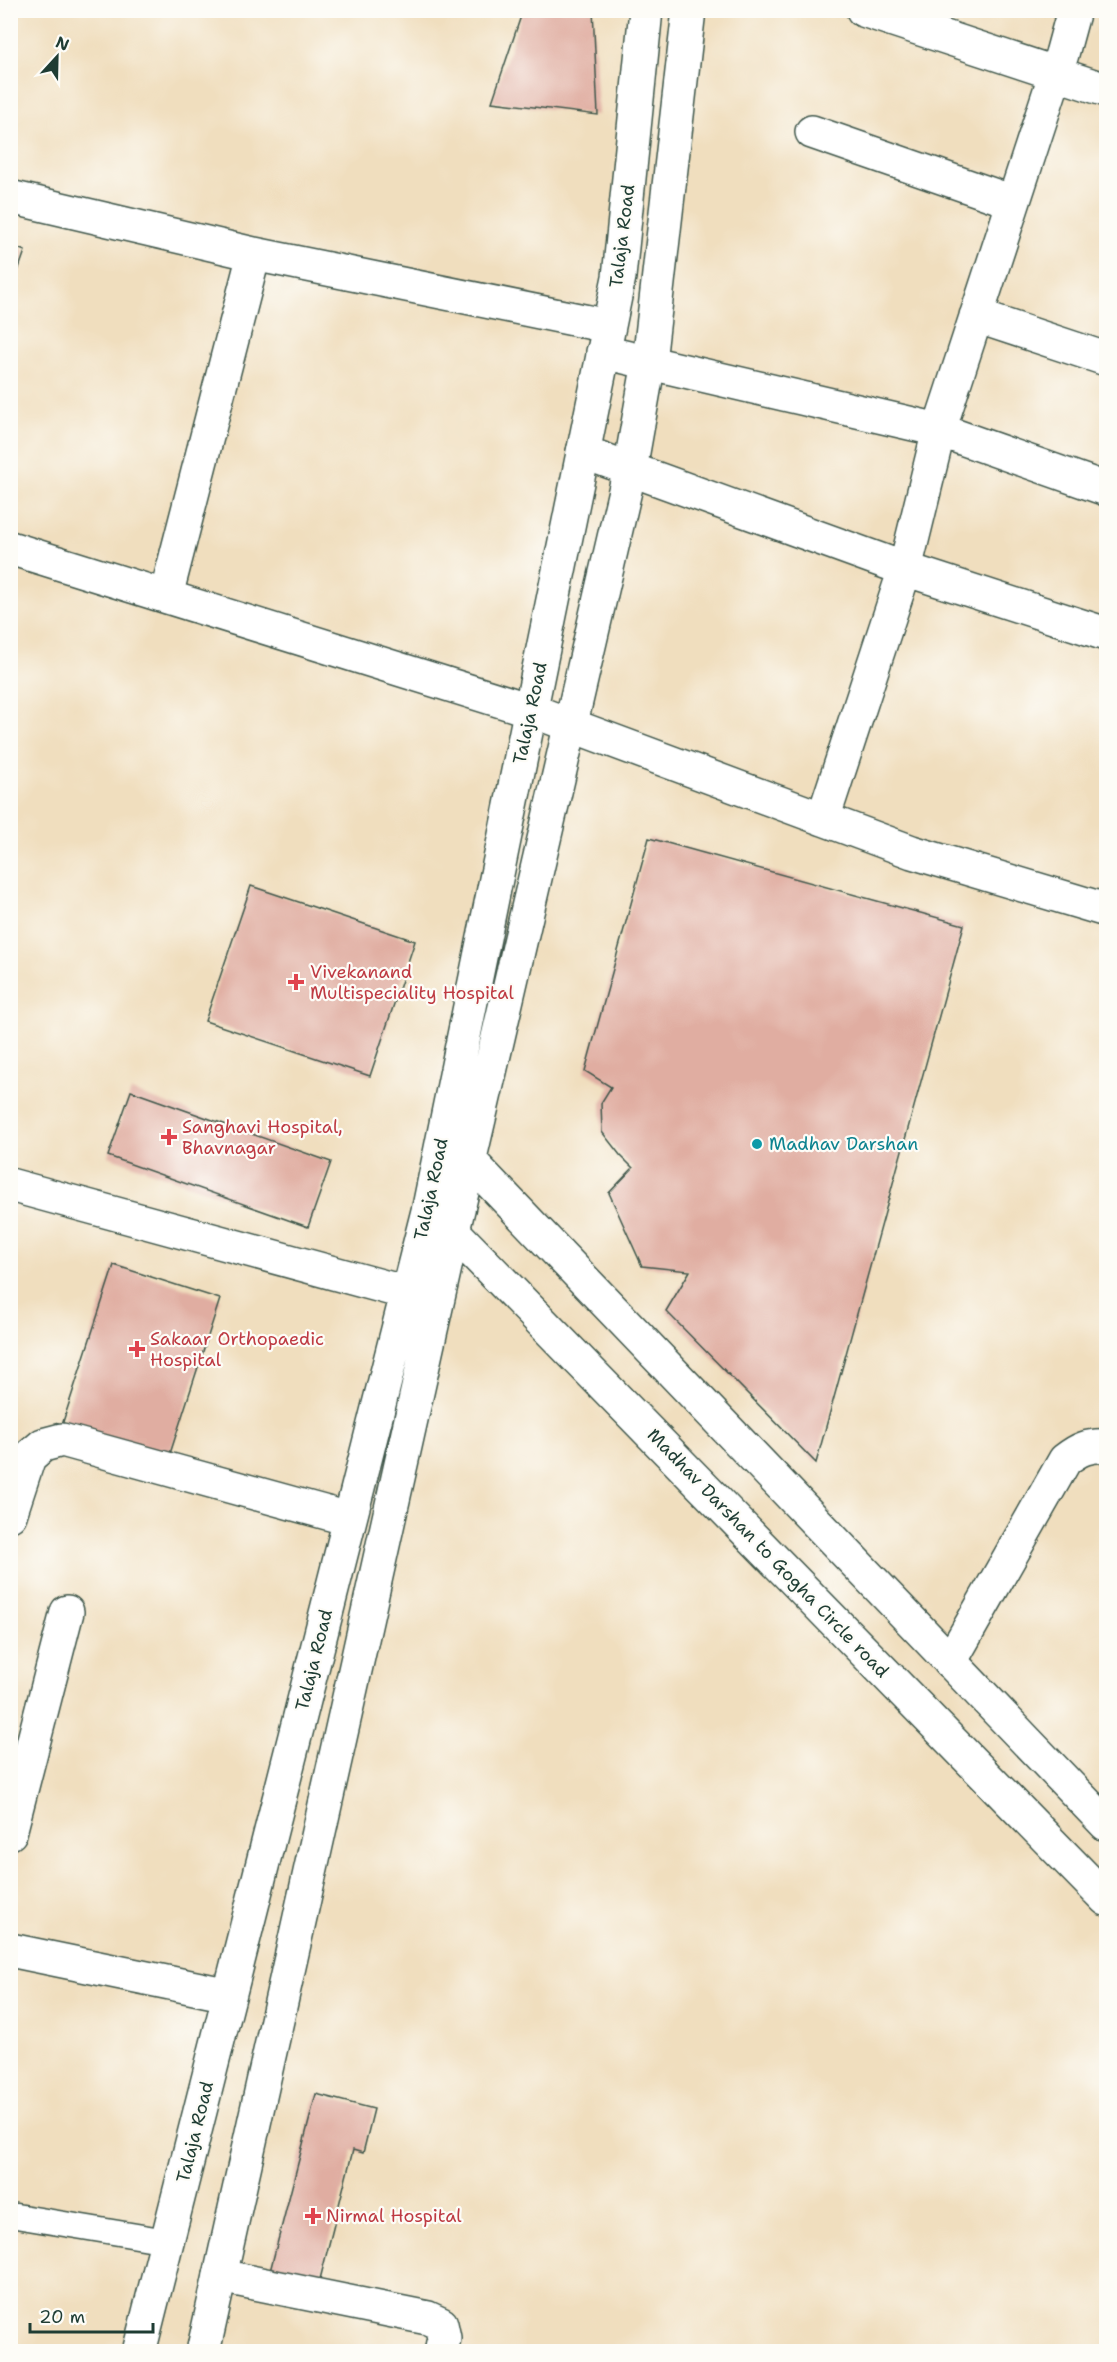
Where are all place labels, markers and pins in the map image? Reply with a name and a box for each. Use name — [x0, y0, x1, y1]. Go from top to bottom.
place label: Vivekanand Multispeciality Hospital — [310, 960, 514, 1005]
marker: Vivekanand Multispeciality Hospital — [287, 973, 305, 991]
place label: Sanghavi Hospital, Bhavnagar — [182, 1115, 343, 1160]
marker: Sanghavi Hospital, Bhavnagar — [160, 1128, 178, 1146]
place label: Madhav Darshan — [769, 1132, 918, 1156]
marker: Madhav Darshan — [750, 1137, 764, 1151]
place label: Sakaar Orthopaedic Hospital — [150, 1327, 324, 1372]
marker: Sakaar Orthopaedic Hospital — [128, 1340, 146, 1358]
place label: Nirmal Hospital — [326, 2204, 462, 2228]
marker: Nirmal Hospital — [304, 2207, 322, 2225]

